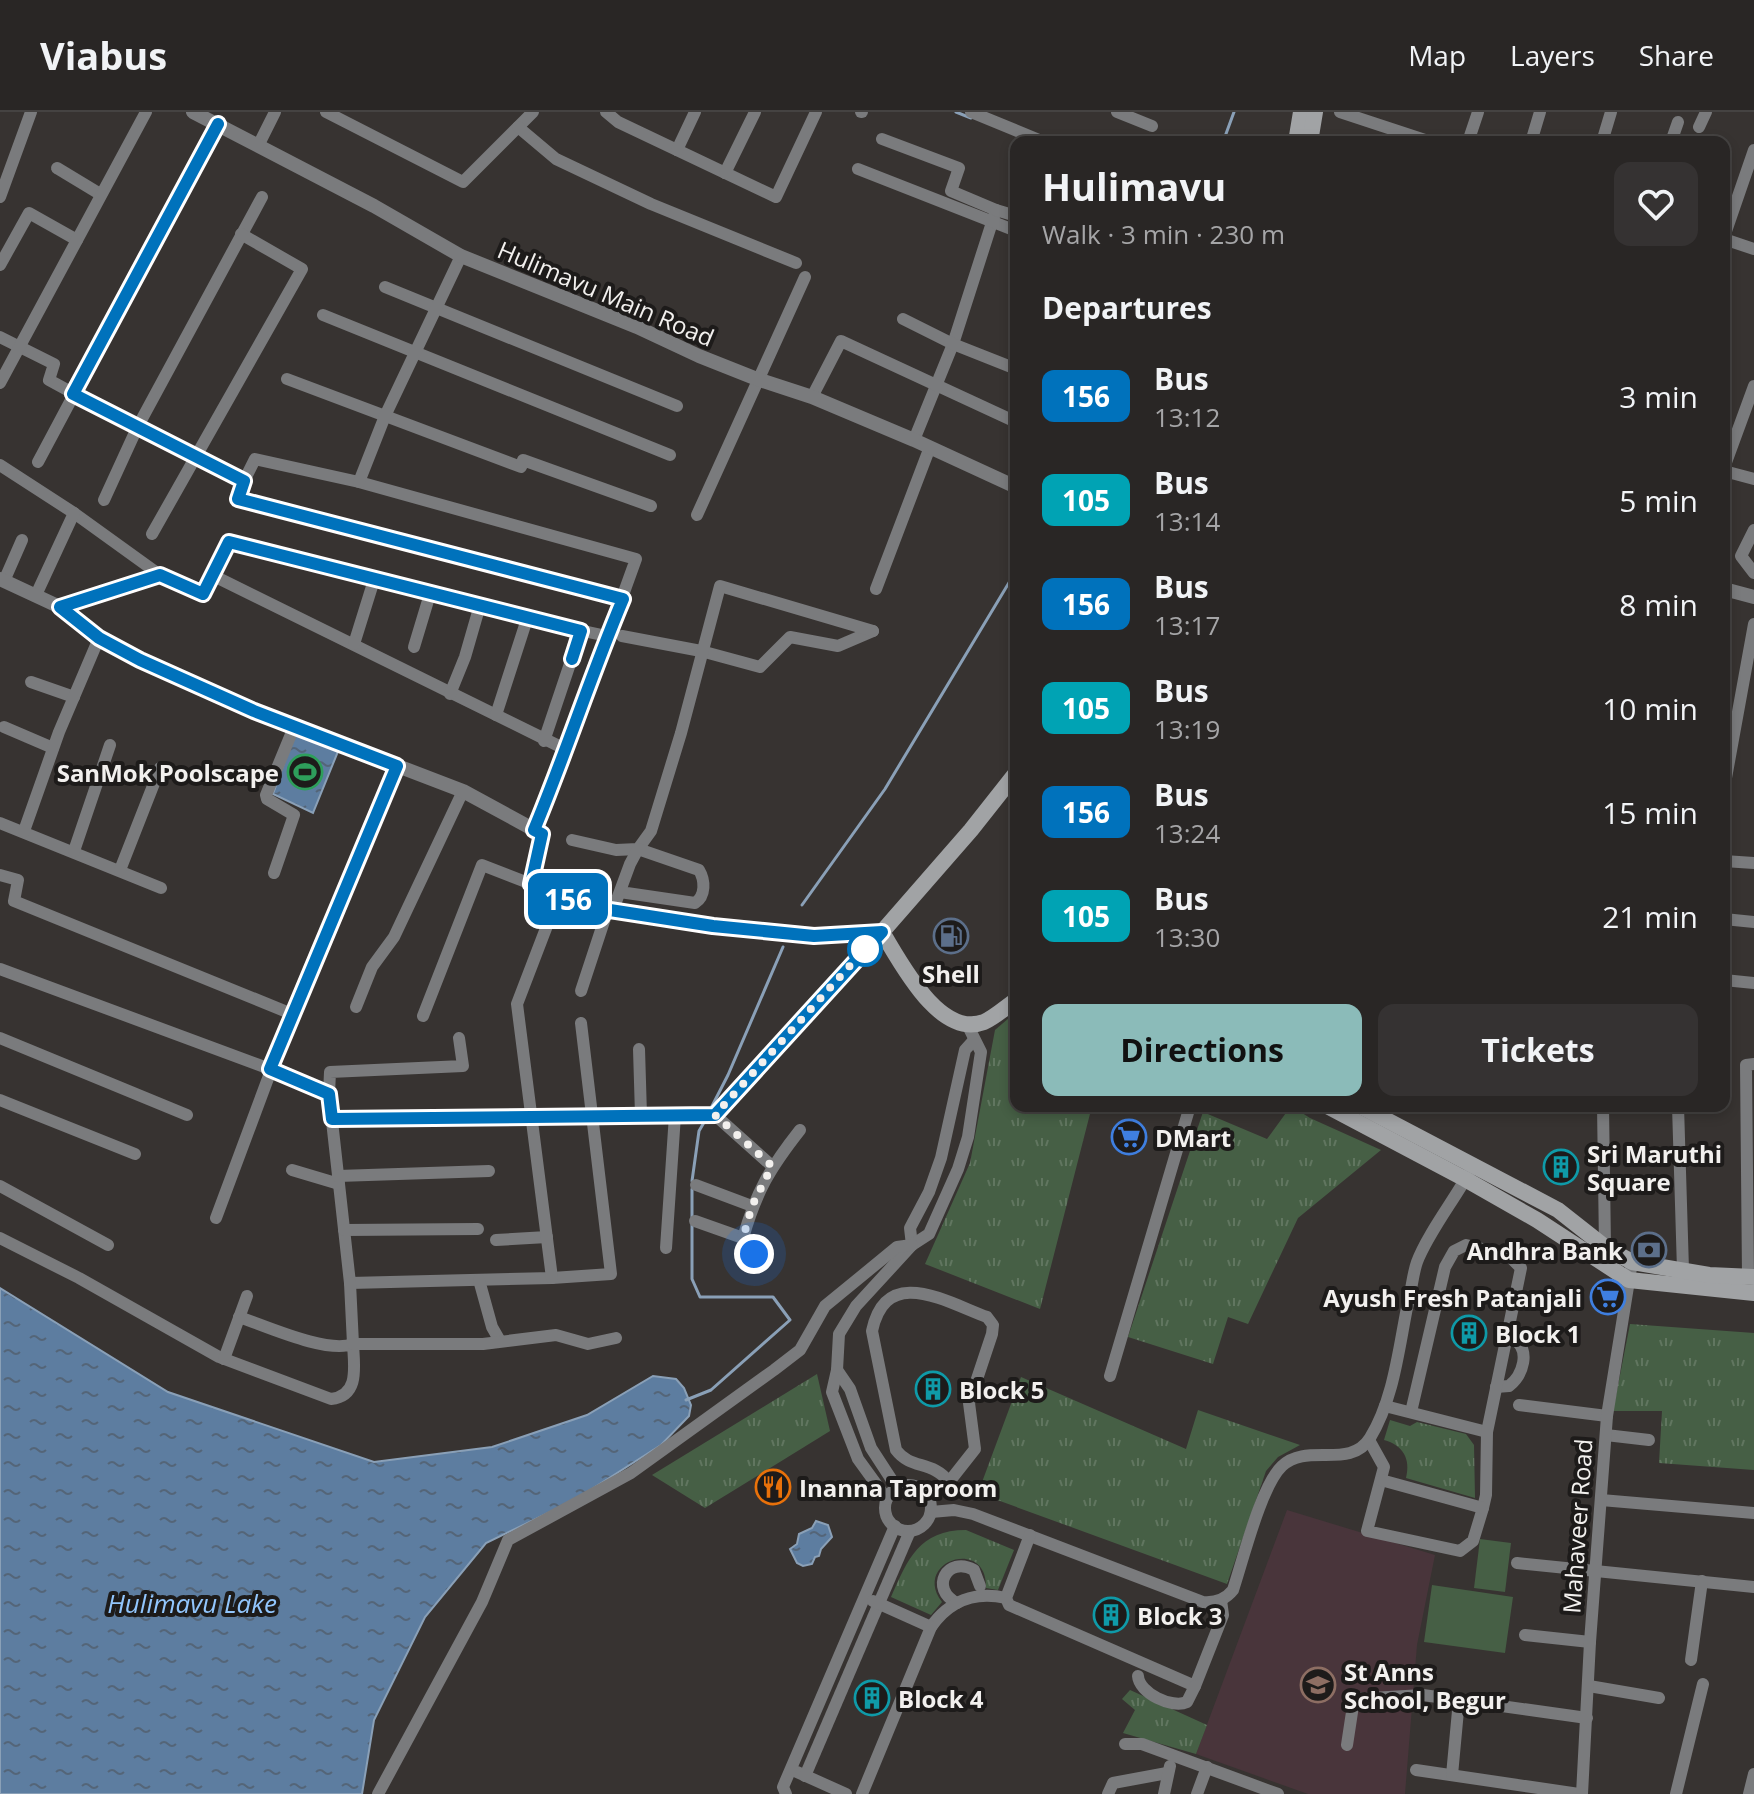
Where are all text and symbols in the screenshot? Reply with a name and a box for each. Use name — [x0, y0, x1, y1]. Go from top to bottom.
text: Viabus — [40, 29, 167, 81]
text: Map — [1408, 36, 1466, 74]
text: Layers — [1510, 36, 1595, 74]
text: Share — [1639, 36, 1714, 74]
text: Hulimavu — [1042, 160, 1226, 212]
button: heart — [1614, 162, 1698, 246]
text: Walk · 3 min · 230 m — [1042, 216, 1285, 252]
street label: Hulimavu Main Road — [493, 232, 719, 354]
text: Departures — [1042, 287, 1212, 328]
text: Bus — [1154, 358, 1209, 399]
text: 3 min — [1619, 376, 1698, 417]
text: 156 — [1062, 377, 1110, 415]
text: 13:12 — [1154, 399, 1220, 435]
text: Bus — [1154, 462, 1209, 503]
text: 5 min — [1619, 480, 1698, 521]
text: 105 — [1062, 481, 1110, 519]
text: 13:14 — [1154, 503, 1220, 539]
text: Bus — [1154, 566, 1209, 607]
text: 8 min — [1619, 584, 1698, 625]
text: 156 — [1062, 585, 1110, 623]
text: 13:17 — [1154, 607, 1220, 643]
text: Bus — [1154, 670, 1209, 711]
text: 10 min — [1602, 688, 1698, 729]
text: 105 — [1062, 689, 1110, 727]
text: 13:19 — [1154, 711, 1220, 747]
sports icon: SanMok Poolscape — [286, 753, 324, 791]
place label: SanMok Poolscape — [57, 756, 279, 789]
text: Bus — [1154, 774, 1209, 815]
text: 15 min — [1602, 792, 1698, 833]
text: 156 — [1062, 793, 1110, 831]
text: 13:24 — [1154, 815, 1220, 851]
line badge: 156 — [522, 873, 614, 925]
text: Bus — [1154, 878, 1209, 919]
text: 156 — [544, 880, 592, 918]
text: 21 min — [1602, 896, 1698, 937]
text: 105 — [1062, 897, 1110, 935]
fuel station icon: Shell — [932, 917, 970, 955]
text: 13:30 — [1154, 919, 1220, 955]
unlabelled marker — [848, 932, 882, 966]
place label: Shell — [922, 957, 980, 990]
button: Directions — [1042, 1004, 1362, 1096]
button: Tickets — [1378, 1004, 1698, 1096]
supermarket icon: DMart — [1110, 1118, 1148, 1156]
place label: DMart — [1155, 1121, 1231, 1154]
place label: Sri Maruthi Square — [1587, 1137, 1722, 1198]
building icon: Sri Maruthi Square — [1542, 1148, 1580, 1186]
bank icon: Andhra Bank — [1630, 1231, 1668, 1269]
your location — [734, 1234, 774, 1274]
place label: Andhra Bank — [1467, 1234, 1623, 1267]
supermarket icon: Ayush Fresh Patanjali — [1589, 1278, 1627, 1316]
place label: Ayush Fresh Patanjali — [1323, 1281, 1582, 1314]
building icon: Block 1 — [1450, 1314, 1488, 1352]
place label: Block 1 — [1495, 1317, 1581, 1350]
building icon: Block 5 — [914, 1370, 952, 1408]
place label: Block 5 — [959, 1373, 1045, 1406]
street label: Mahaveer Road — [1554, 1437, 1600, 1615]
restaurant icon: Inanna Taproom — [754, 1468, 792, 1506]
place label: Inanna Taproom — [799, 1471, 997, 1504]
water label: Hulimavu Lake — [107, 1585, 277, 1621]
building icon: Block 3 — [1092, 1596, 1130, 1634]
place label: Block 3 — [1137, 1599, 1223, 1632]
place label: St Anns School, Begur — [1344, 1655, 1506, 1716]
school or university icon: St Anns School, Begur — [1299, 1666, 1337, 1704]
building icon: Block 4 — [853, 1679, 891, 1717]
place label: Block 4 — [898, 1682, 984, 1715]

